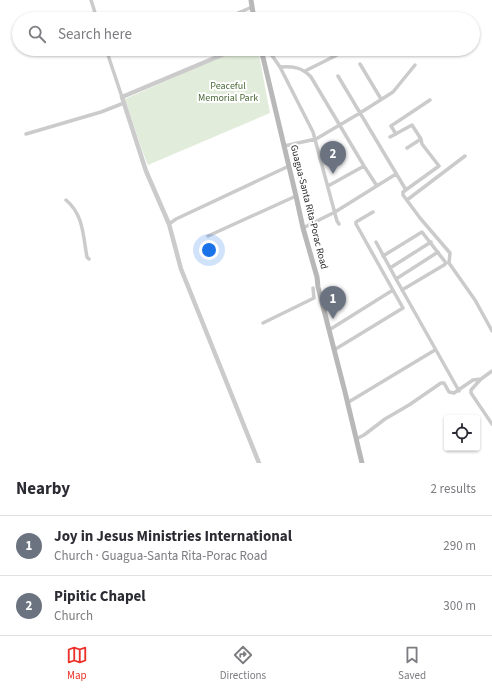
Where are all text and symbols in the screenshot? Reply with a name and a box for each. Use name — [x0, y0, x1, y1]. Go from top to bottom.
search box — [12, 12, 480, 56]
icon: search — [26, 23, 48, 45]
text: Search here — [58, 24, 132, 45]
park label: Peaceful Memorial Park — [198, 79, 258, 105]
pin: 2 — [320, 141, 346, 174]
street label: Guagua-Santa Rita-Porac Road — [287, 143, 331, 271]
your location — [199, 240, 219, 260]
pin: 1 — [320, 286, 346, 319]
map controls — [444, 415, 480, 451]
button: locate — [444, 415, 480, 451]
text: Nearby — [16, 477, 70, 501]
text: 2 results — [431, 480, 476, 498]
text: Joy in Jesus Ministries International — [54, 526, 292, 547]
text: 1 — [26, 537, 32, 555]
text: 290 m — [443, 537, 476, 555]
text: Church · Guagua-Santa Rita-Porac Road — [54, 547, 267, 565]
text: Pipitic Chapel — [54, 586, 146, 607]
text: 2 — [26, 597, 32, 615]
text: 300 m — [443, 597, 476, 615]
text: Church — [54, 607, 93, 625]
tab: Map — [66, 644, 88, 683]
tab: Directions — [220, 644, 266, 683]
tab: Saved — [398, 644, 426, 683]

